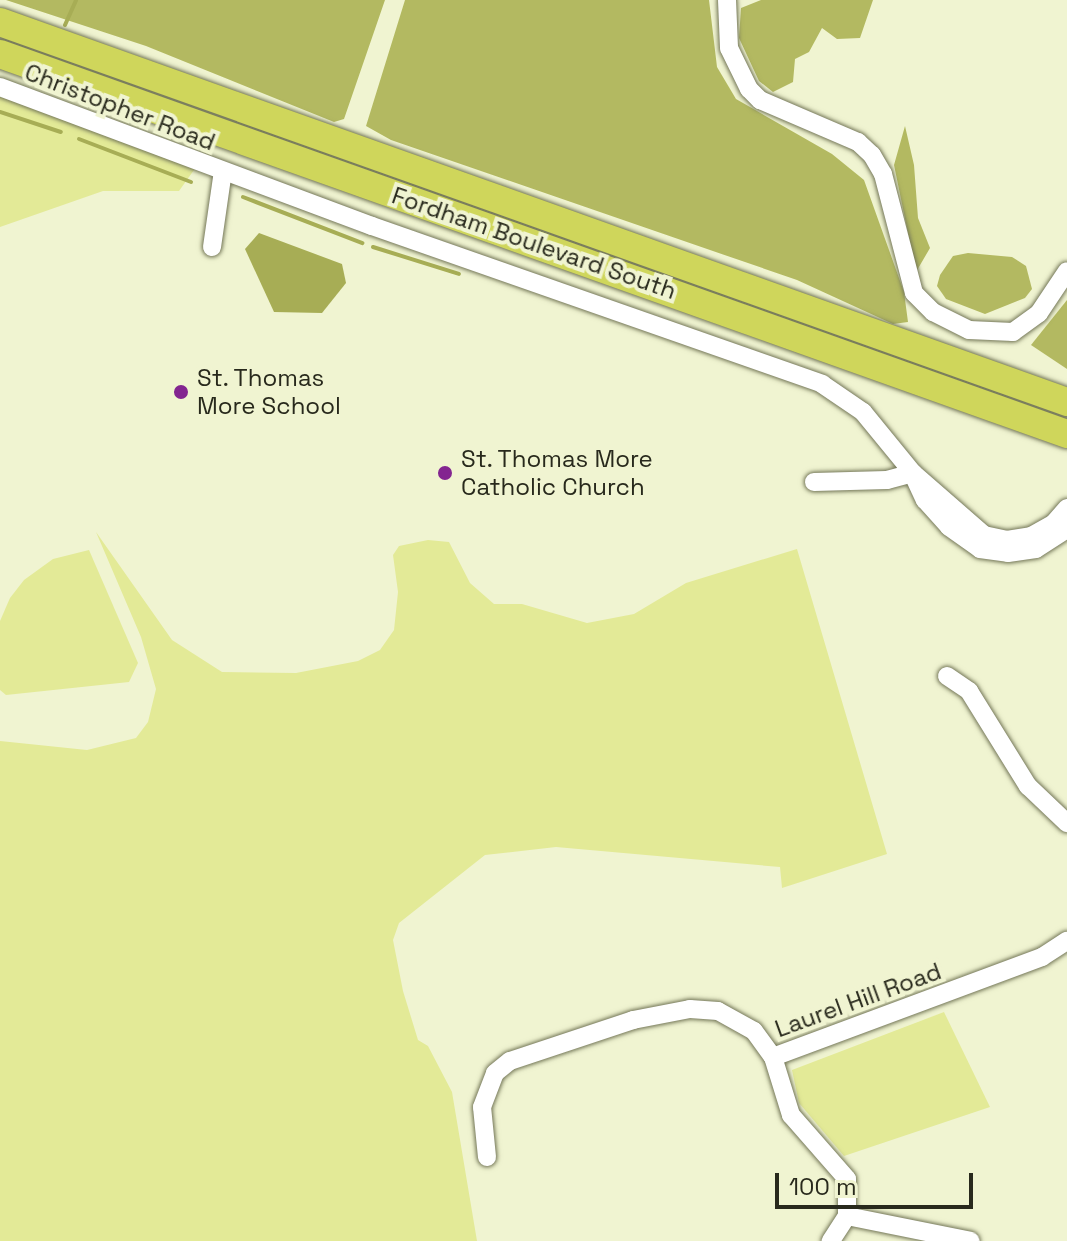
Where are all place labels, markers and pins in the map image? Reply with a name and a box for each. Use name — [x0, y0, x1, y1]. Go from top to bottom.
place label: St. Thomas More School — [197, 364, 341, 420]
marker: St. Thomas More School — [172, 383, 190, 401]
place label: St. Thomas More Catholic Church — [461, 445, 654, 501]
marker: St. Thomas More Catholic Church — [436, 464, 454, 482]

